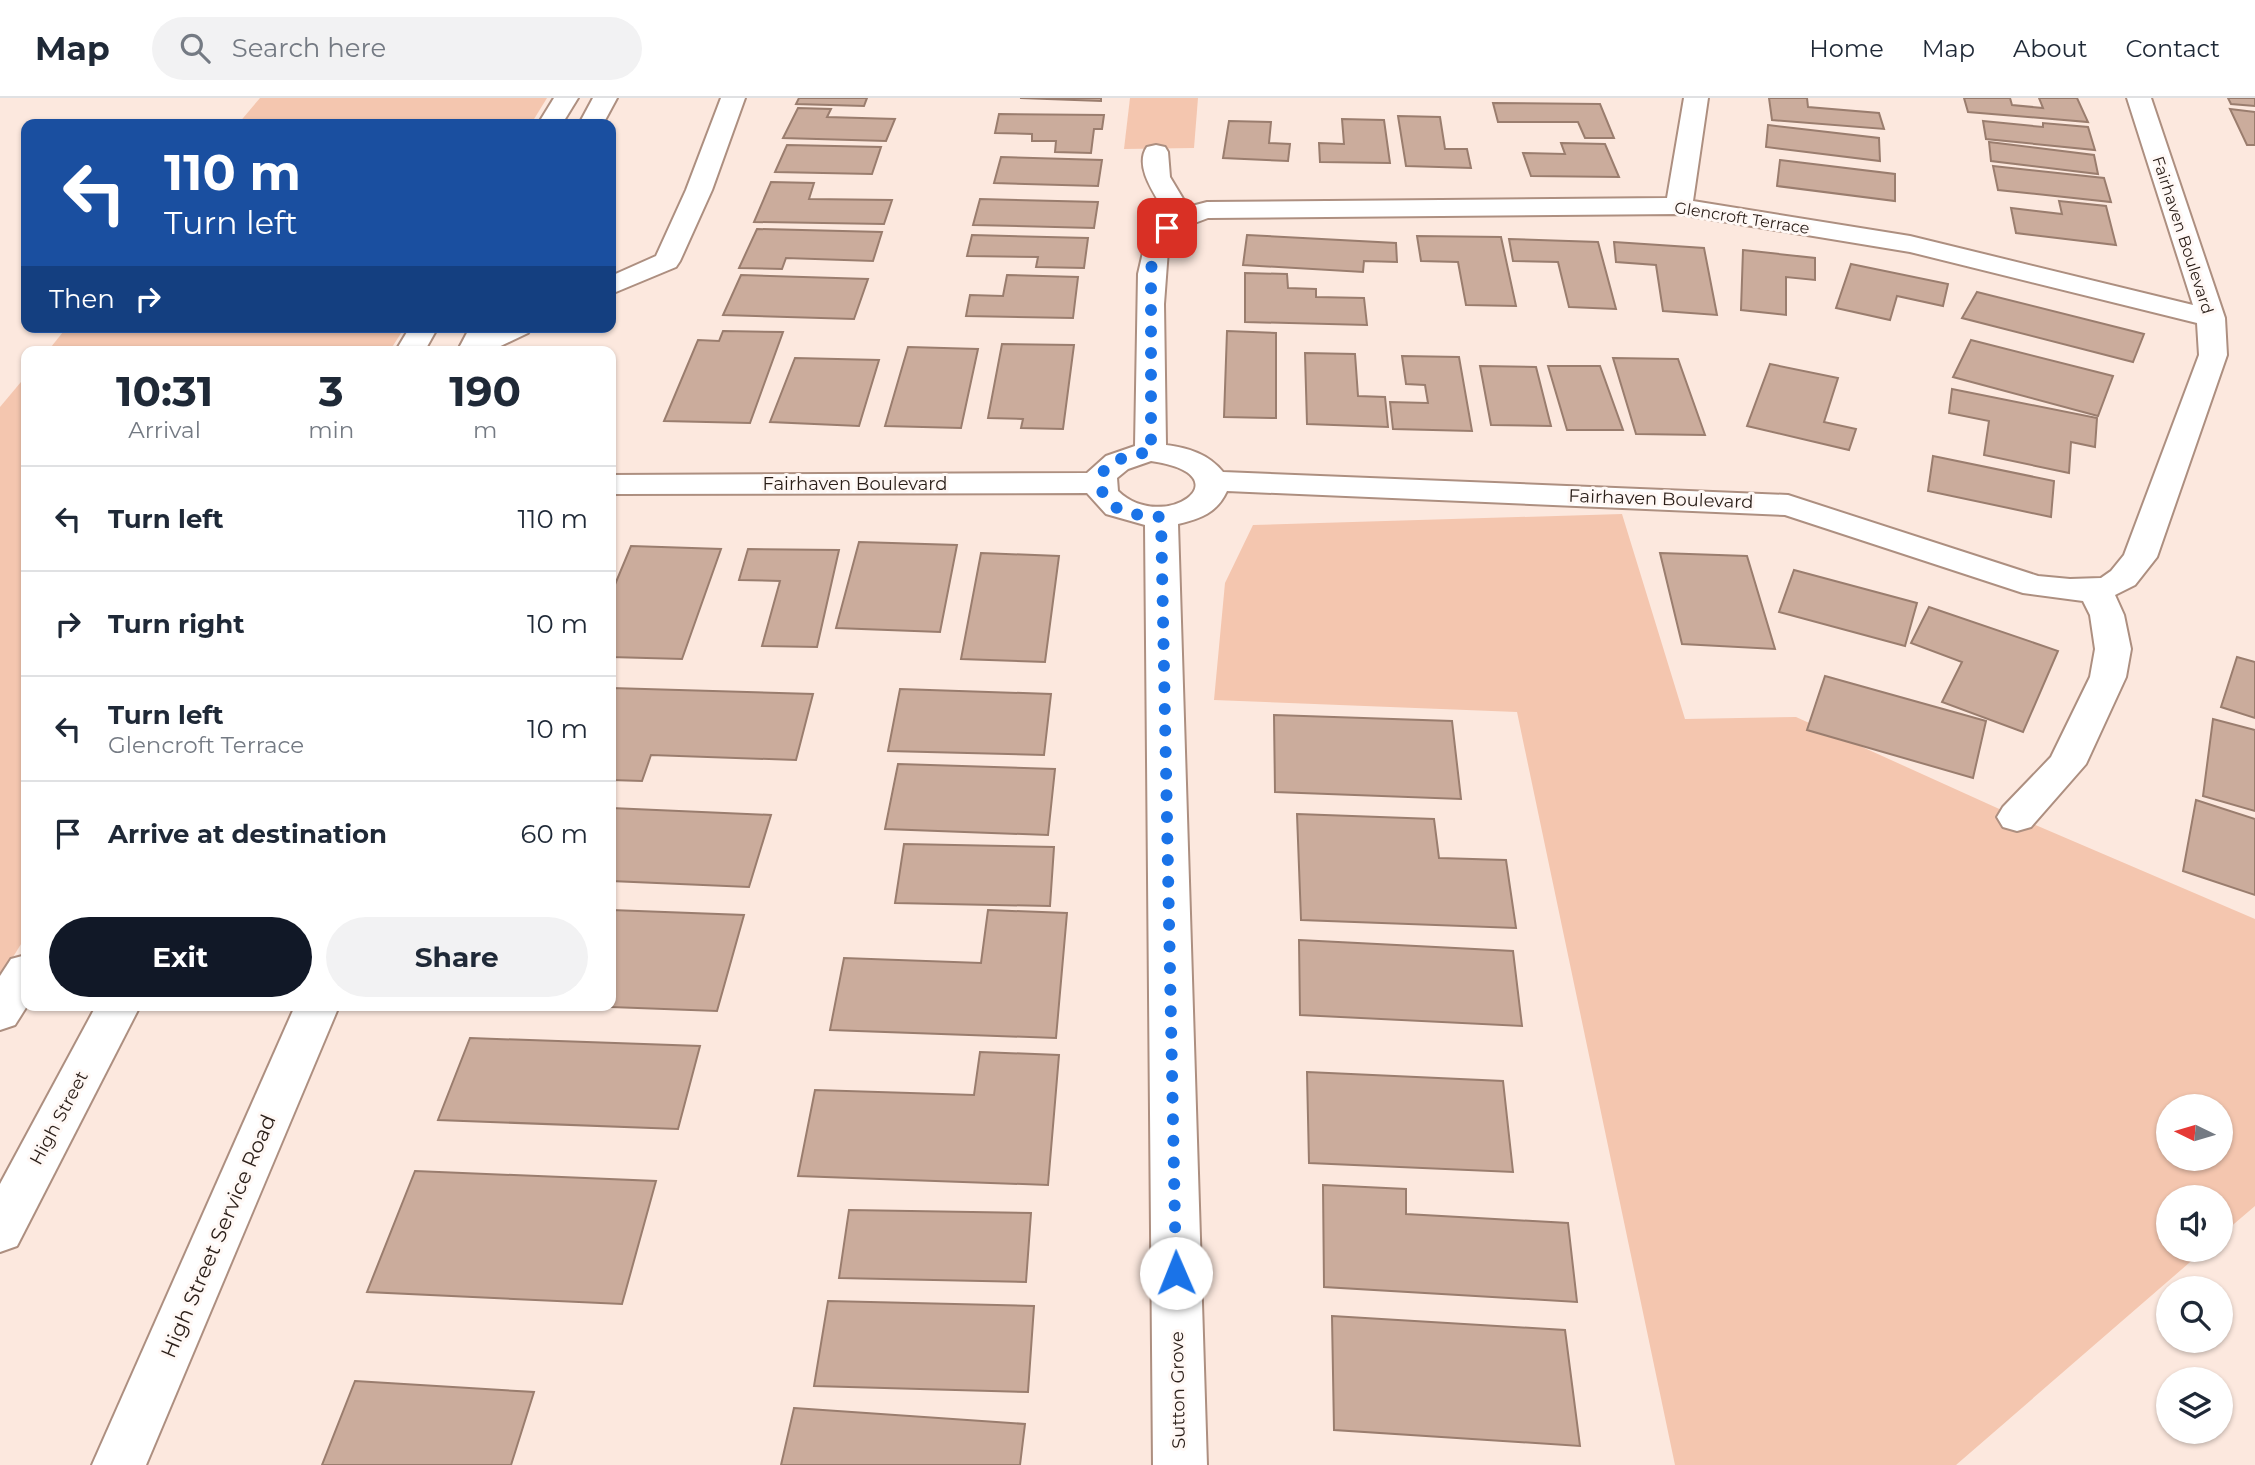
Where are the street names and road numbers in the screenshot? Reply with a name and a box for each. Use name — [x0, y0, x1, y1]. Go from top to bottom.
street label: Fairhaven Boulevard — [2149, 154, 2217, 316]
street label: Glencroft Terrace — [1673, 198, 1811, 238]
street label: Fairhaven Boulevard — [762, 473, 948, 495]
street label: Fairhaven Boulevard — [1568, 485, 1754, 513]
street label: High Street — [25, 1067, 93, 1169]
street label: High Street Service Road — [155, 1111, 281, 1361]
street label: Sutton Grove — [1166, 1331, 1190, 1449]

